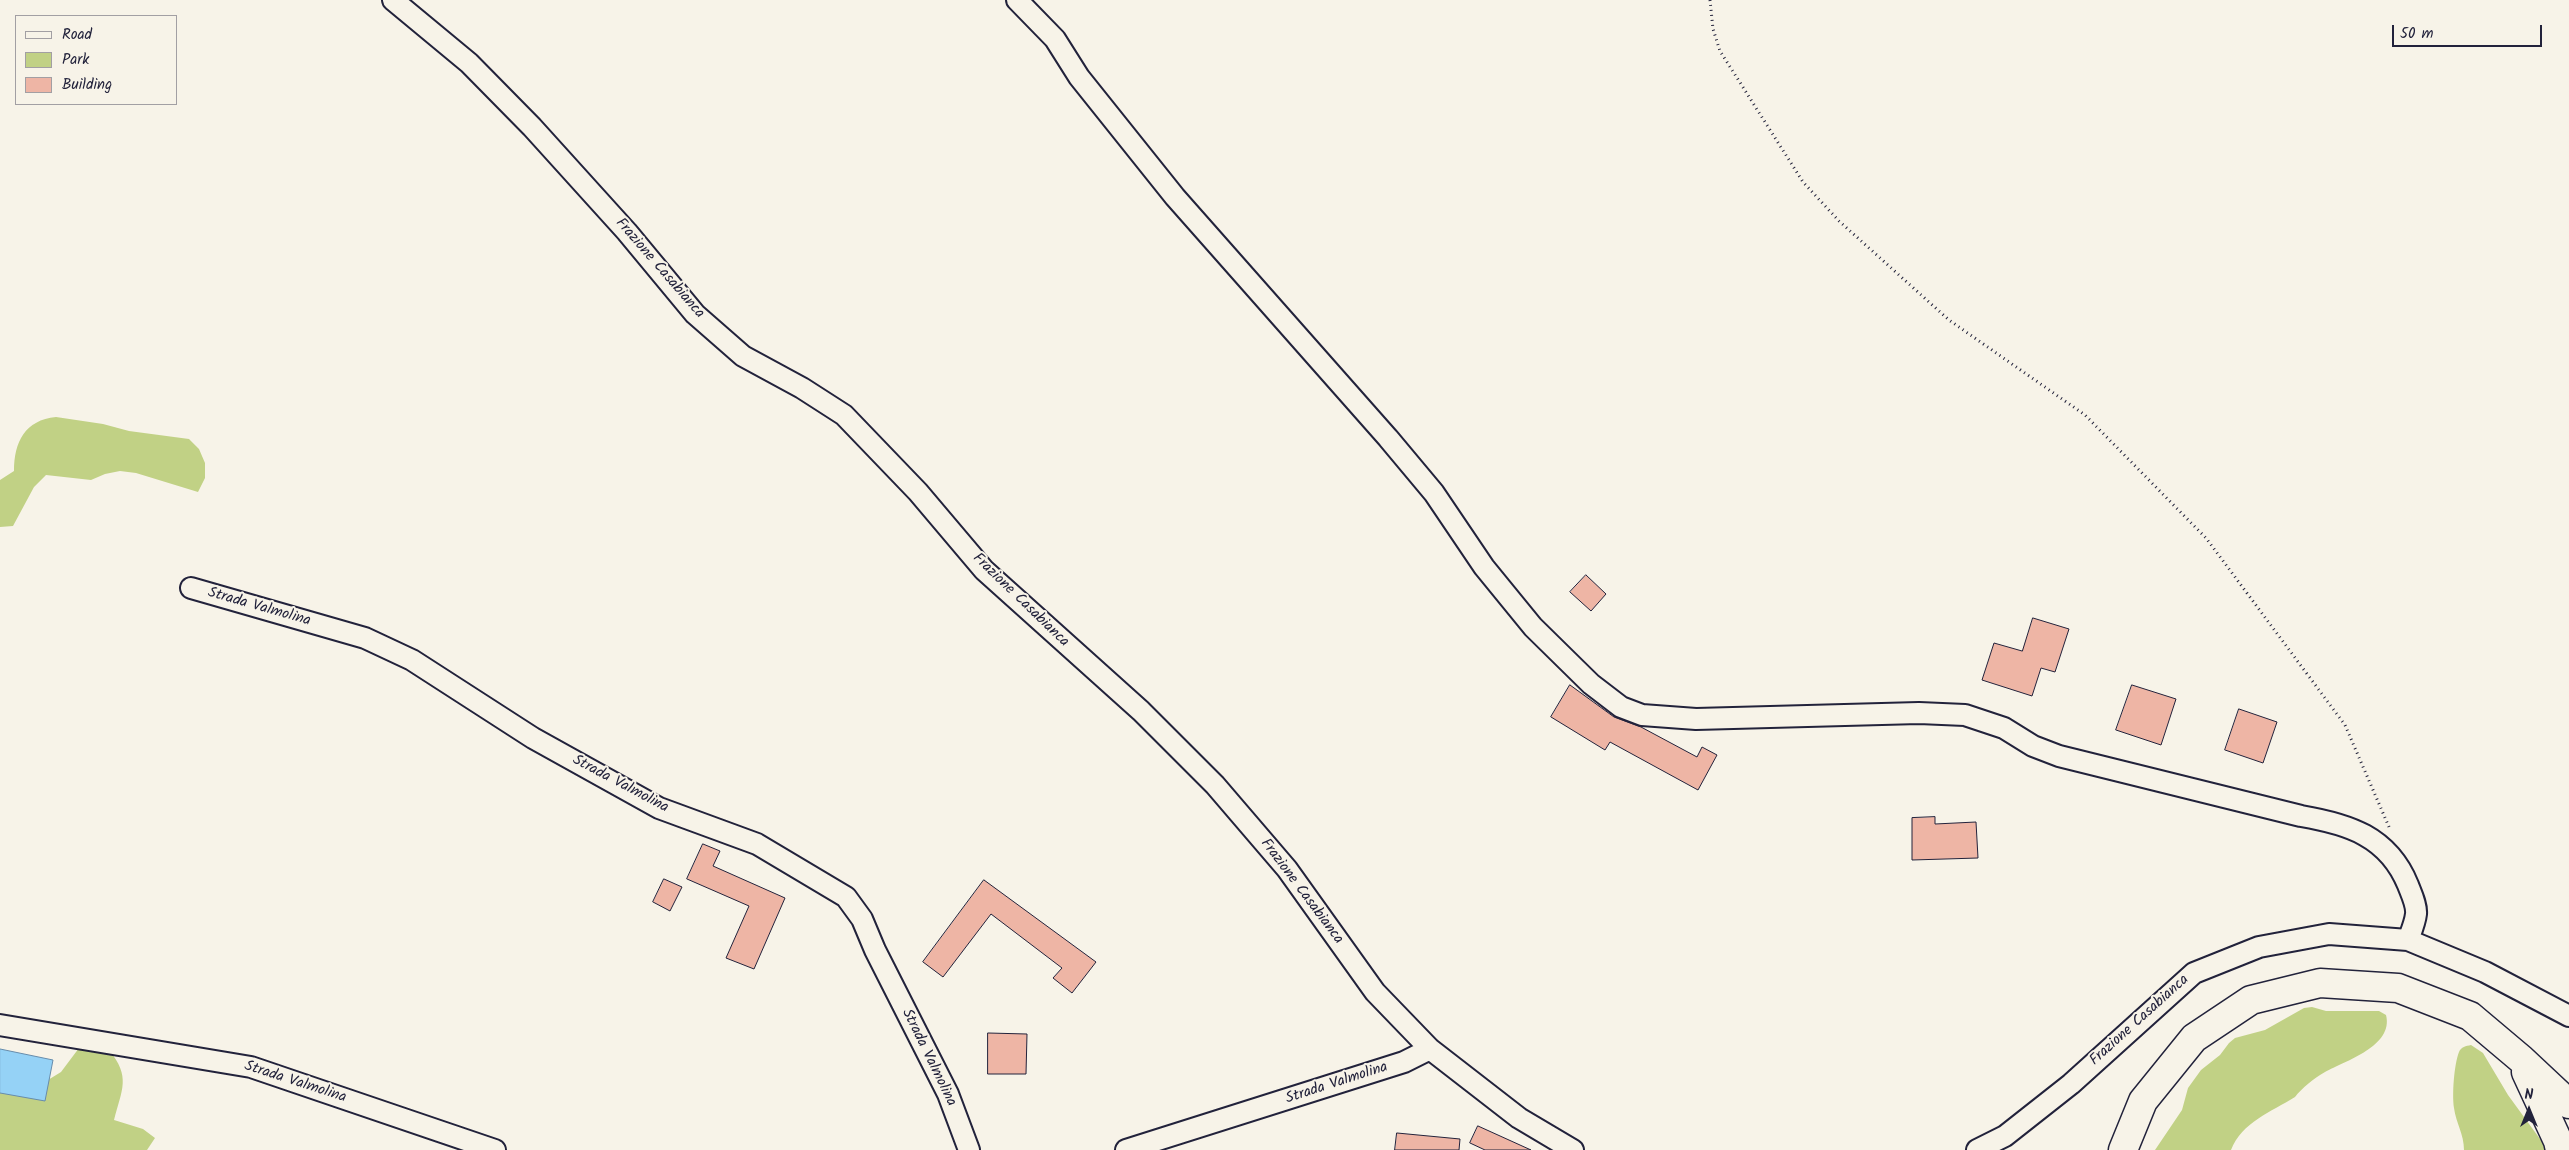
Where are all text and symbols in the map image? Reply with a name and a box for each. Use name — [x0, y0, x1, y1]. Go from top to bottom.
legend — [15, 15, 178, 105]
scale bar — [2394, 15, 2544, 47]
text: 50 m — [2400, 22, 2434, 46]
text: Road — [62, 23, 92, 47]
text: Park — [62, 48, 89, 72]
text: Building — [62, 73, 112, 97]
street label: Frazione Casabianca — [610, 215, 708, 323]
street label: Frazione Casabianca — [968, 550, 1072, 652]
street label: Strada Valmolina — [206, 585, 312, 631]
street label: Strada Valmolina — [569, 752, 671, 818]
street label: Frazione Casabianca — [1256, 836, 1346, 948]
street label: Frazione Casabianca — [2087, 972, 2193, 1070]
street label: Strada Valmolina — [897, 1006, 959, 1110]
street label: Strada Valmolina — [242, 1058, 348, 1108]
street label: Strada Valmolina — [1284, 1059, 1390, 1109]
text: N — [2525, 1084, 2533, 1106]
north arrow — [2504, 1085, 2554, 1135]

